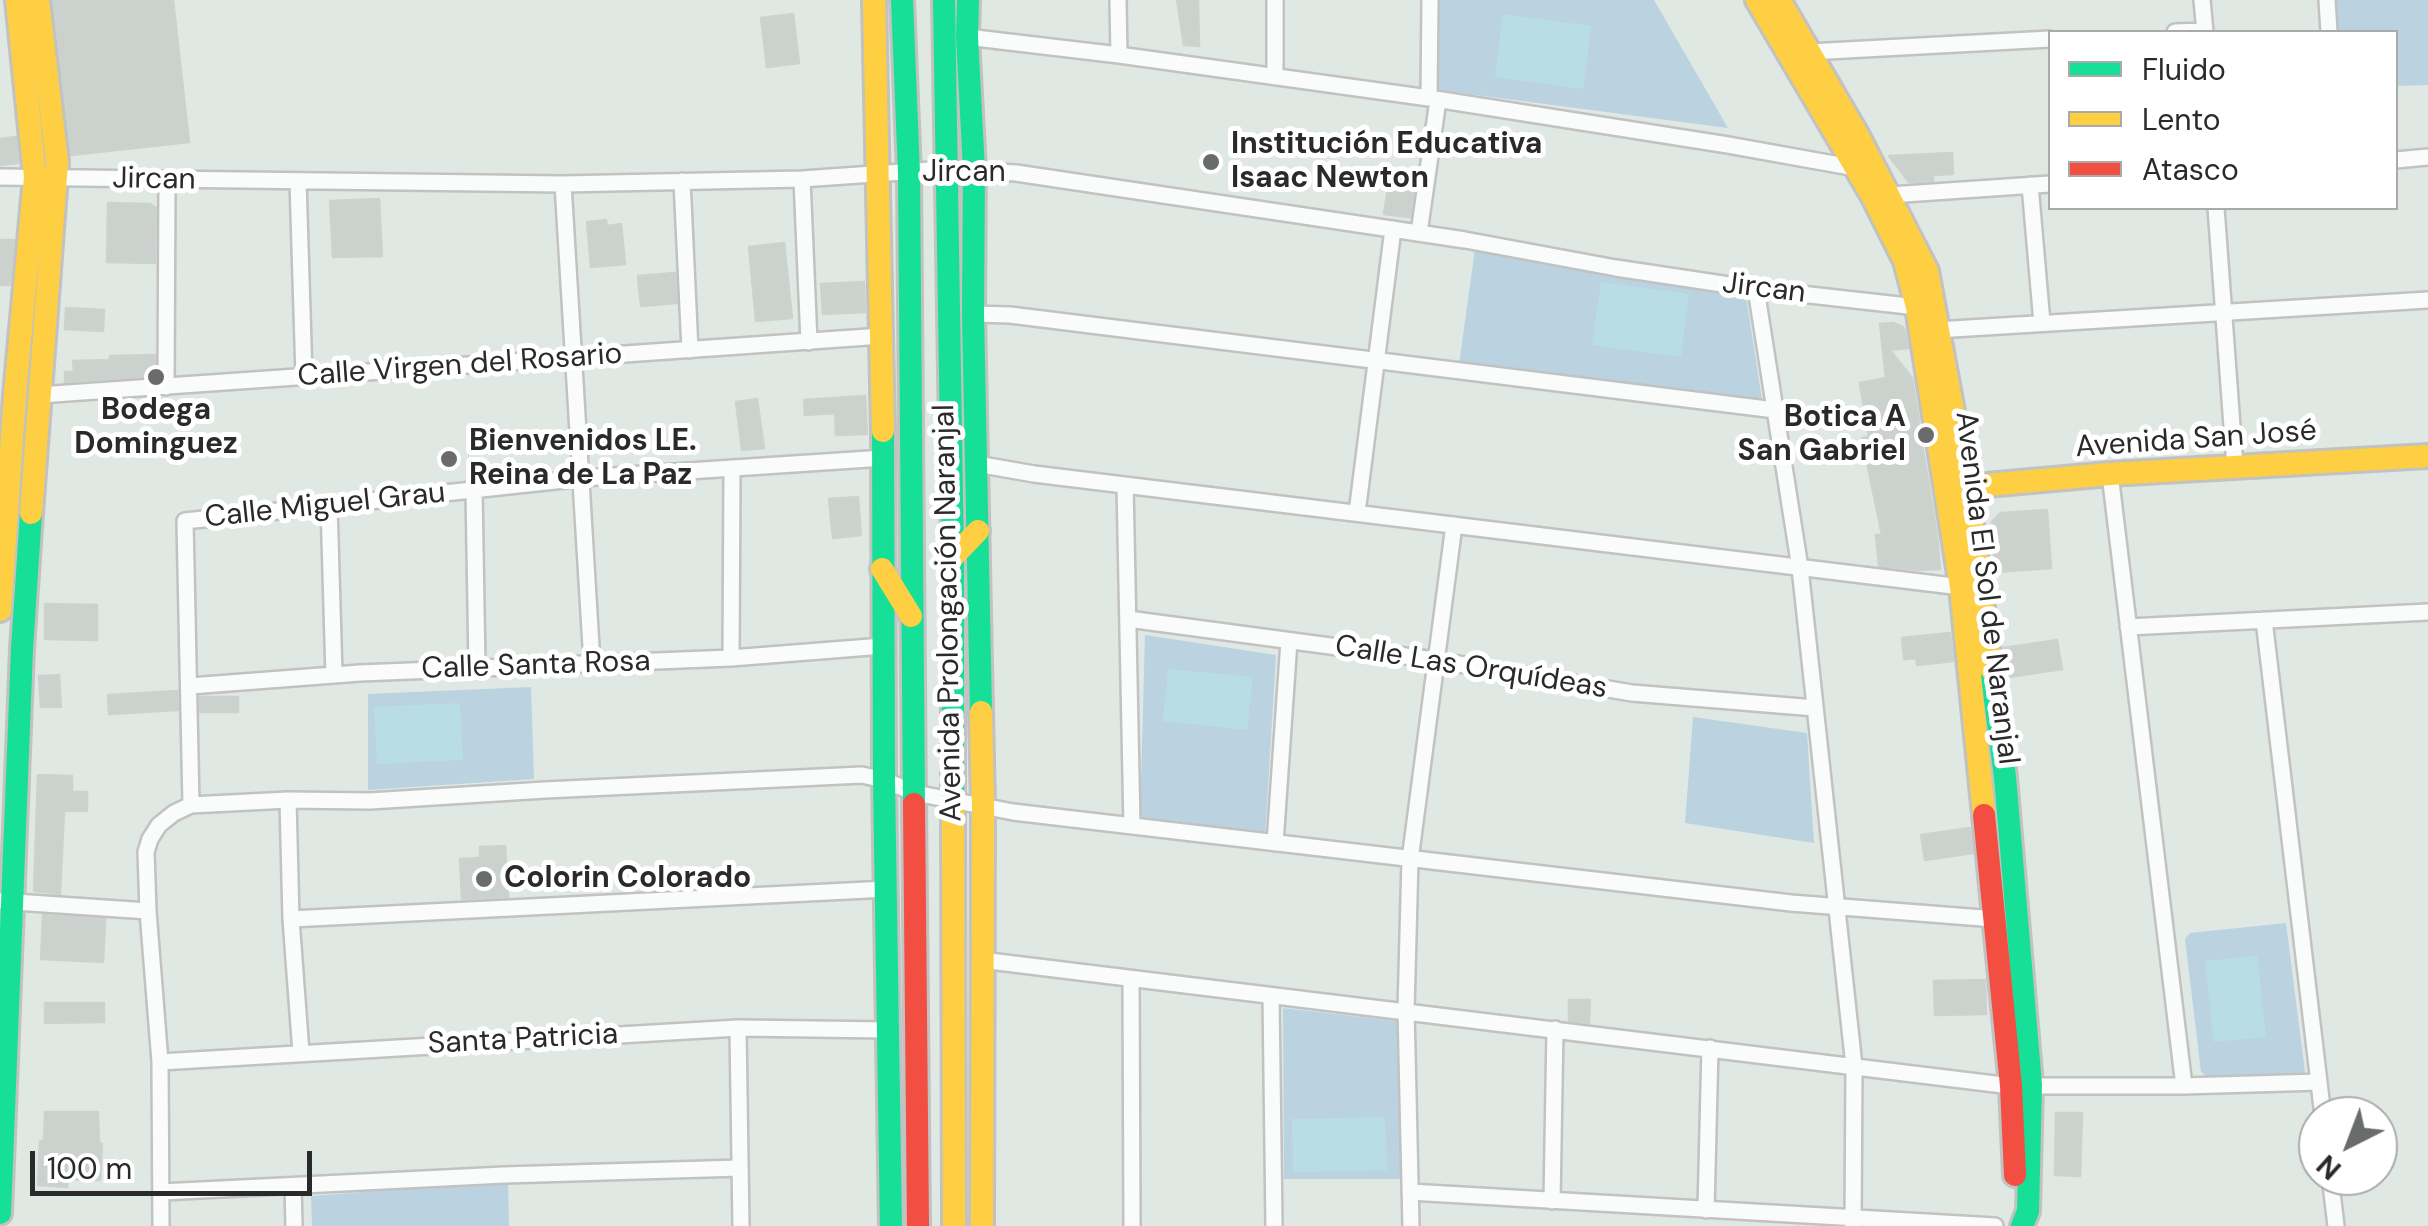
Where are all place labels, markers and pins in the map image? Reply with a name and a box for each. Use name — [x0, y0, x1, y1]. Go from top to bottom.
place label: Institución Educativa Isaac Newton — [1231, 127, 1542, 198]
marker: Institución Educativa Isaac Newton — [1200, 151, 1222, 173]
marker: Bodega Dominguez — [145, 366, 167, 388]
place label: Bodega Dominguez — [74, 393, 238, 464]
place label: Botica A San Gabriel — [1738, 400, 1906, 470]
place label: Bienvenidos LE. Reina de La Paz — [469, 424, 697, 494]
marker: Botica A San Gabriel — [1915, 424, 1937, 446]
marker: Bienvenidos LE. Reina de La Paz — [438, 448, 460, 470]
place label: Colorin Colorado — [504, 861, 751, 897]
marker: Colorin Colorado — [473, 868, 495, 890]

